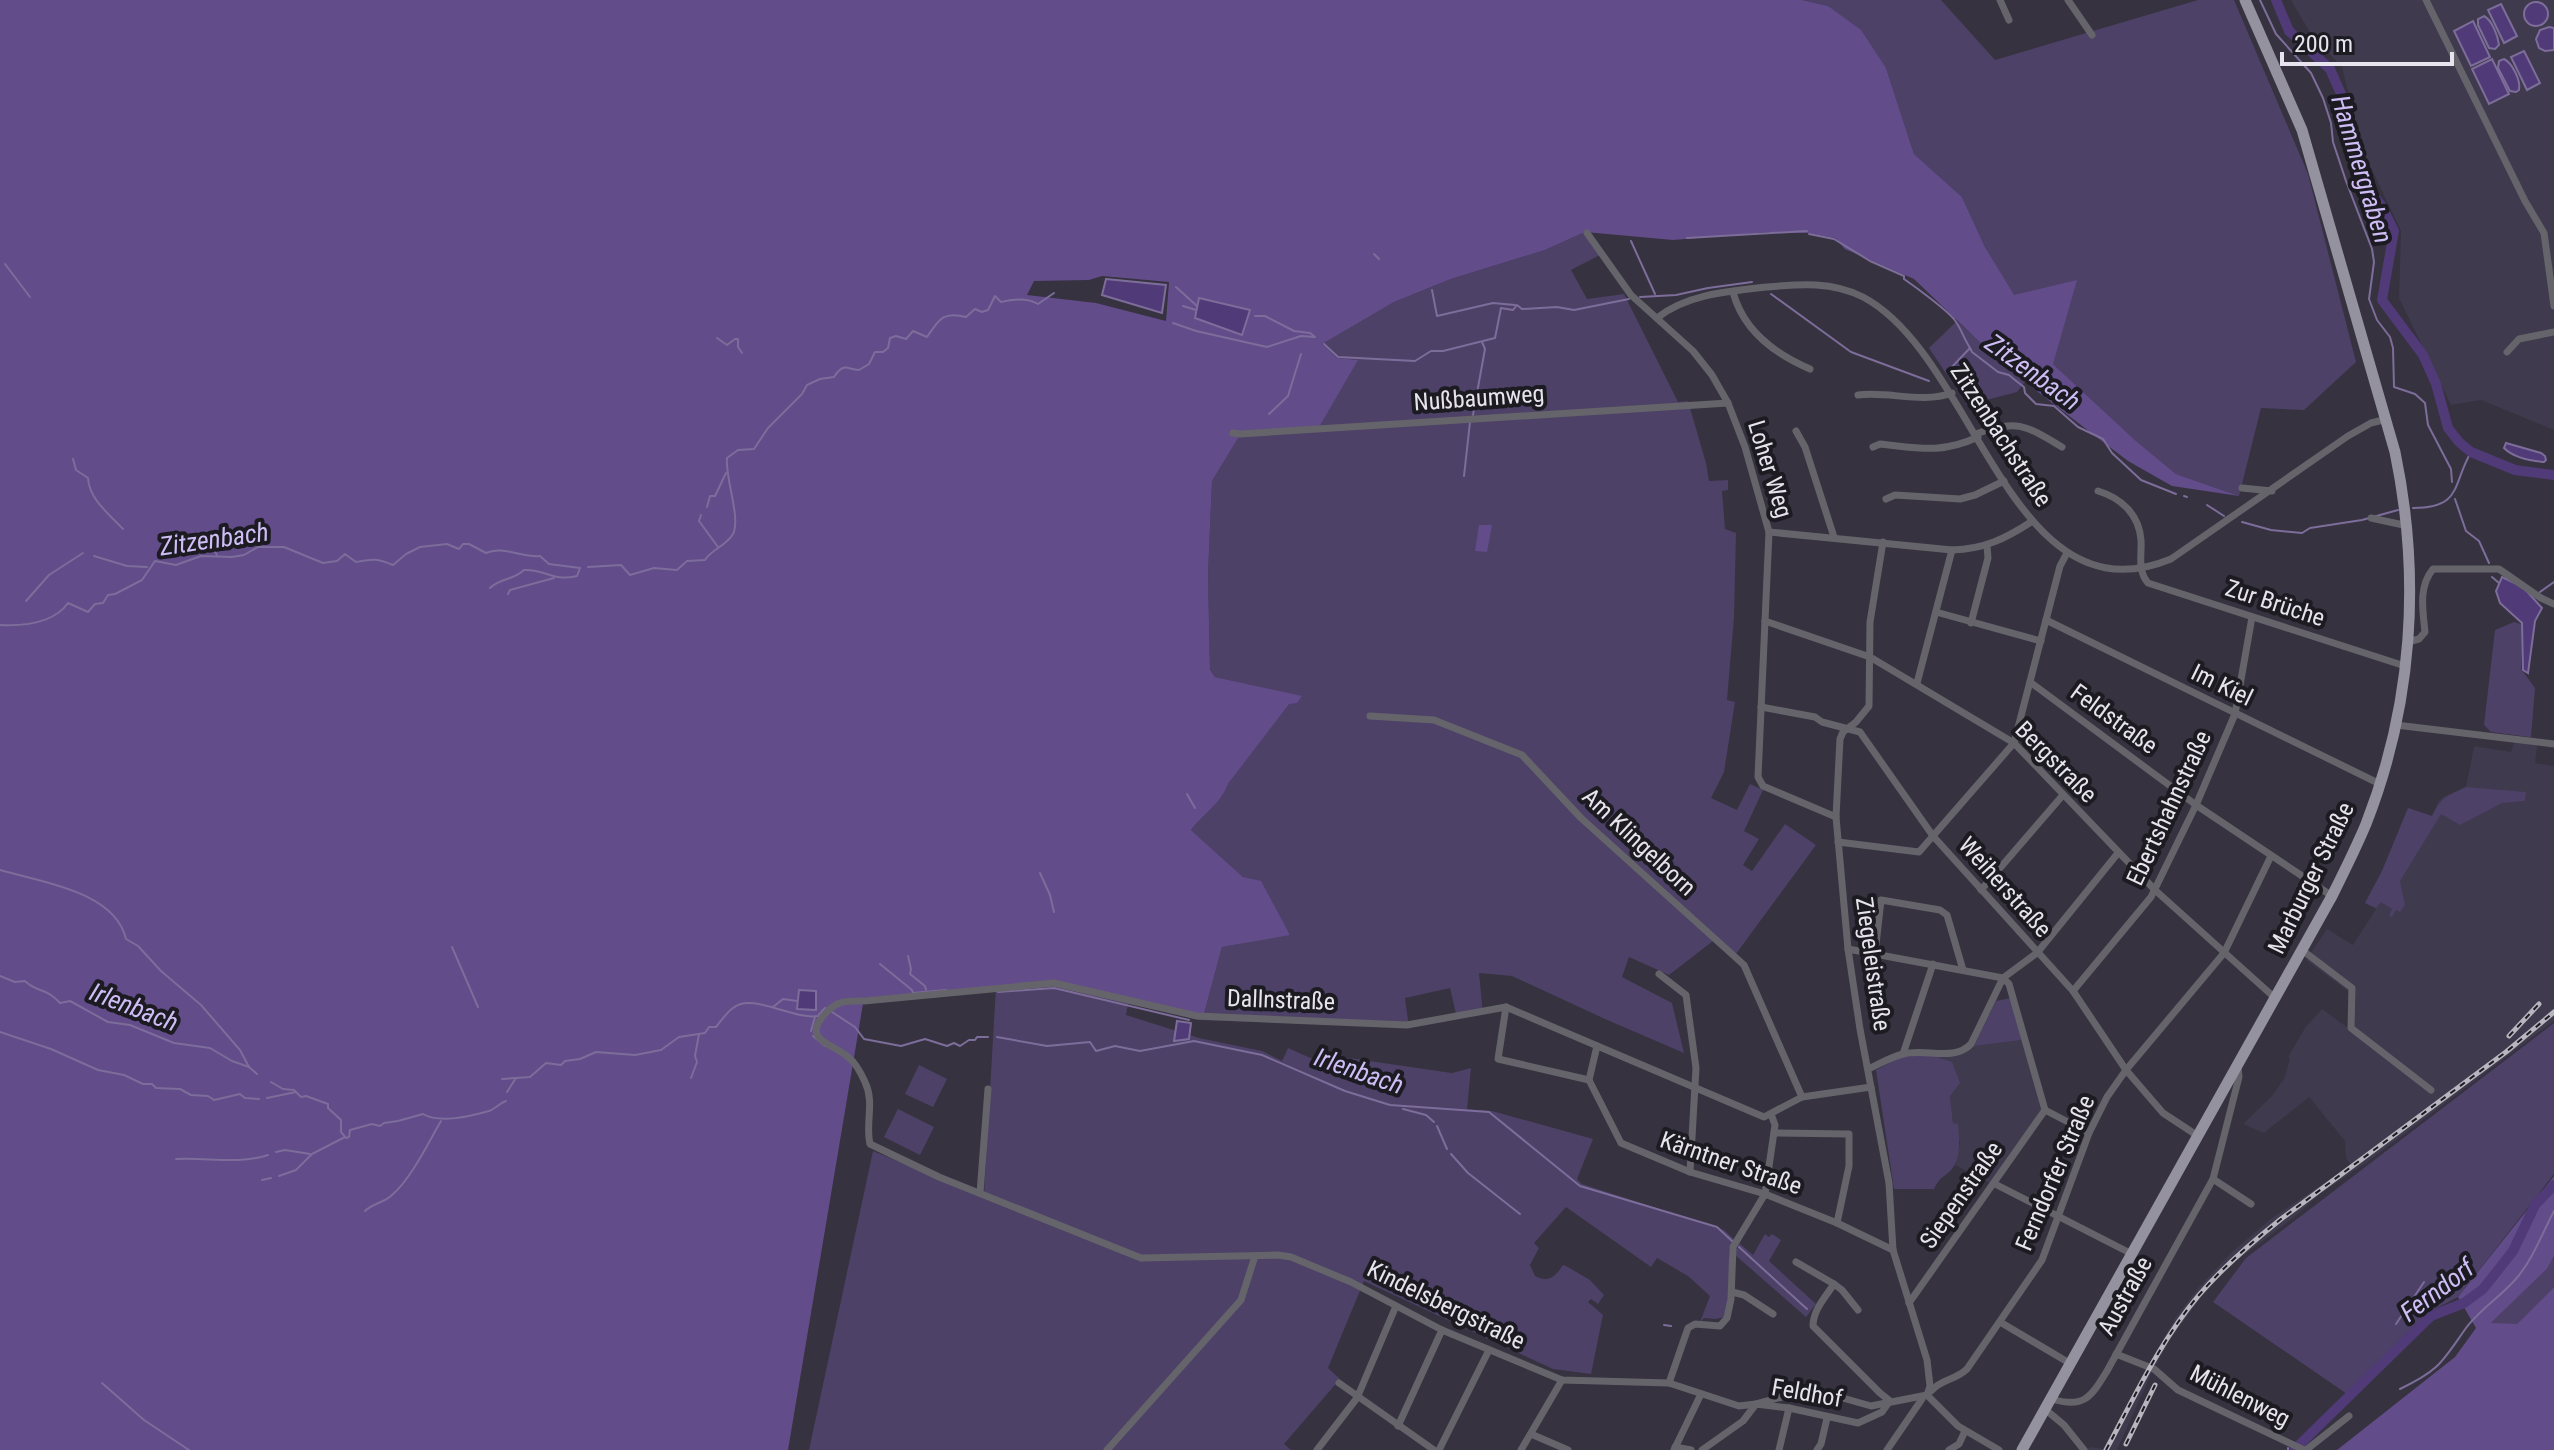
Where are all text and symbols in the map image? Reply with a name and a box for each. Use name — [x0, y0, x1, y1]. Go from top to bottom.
scale bar — [2282, 16, 2452, 66]
text: 200 m — [2294, 30, 2353, 58]
water label: Hammergraben — [2325, 91, 2399, 247]
water label: Zitzenbach — [1979, 327, 2086, 416]
street label: Zitzenbachstraße — [1944, 358, 2058, 512]
street label: Nußbaumweg — [1413, 379, 1545, 417]
street label: Loher Weg — [1742, 417, 1798, 521]
water label: Zitzenbach — [157, 517, 270, 562]
street label: Zur Brüche — [2222, 574, 2328, 632]
street label: Im Kiel — [2187, 658, 2257, 712]
street label: Feldstraße — [2065, 678, 2163, 760]
street label: Bergstraße — [2010, 716, 2102, 808]
street label: Ebertshahnstraße — [2121, 726, 2217, 890]
street label: Am Klingelborn — [1577, 782, 1701, 902]
street label: Marburger Straße — [2262, 798, 2360, 958]
street label: Weiherstraße — [1953, 831, 2057, 943]
street label: Ziegeleistraße — [1850, 895, 1896, 1033]
water label: Irlenbach — [86, 976, 182, 1038]
street label: Dallnstraße — [1227, 984, 1335, 1016]
water label: Irlenbach — [1311, 1042, 1407, 1100]
street label: Ferndorfer Straße — [2010, 1091, 2100, 1255]
street label: Kärntner Straße — [1656, 1126, 1806, 1200]
street label: Siepenstraße — [1914, 1136, 2008, 1254]
water label: Ferndorf — [2394, 1251, 2481, 1327]
street label: Austraße — [2092, 1252, 2158, 1340]
street label: Kindelsbergstraße — [1363, 1255, 1529, 1355]
street label: Mühlenweg — [2185, 1359, 2295, 1433]
street label: Feldhof — [1770, 1373, 1845, 1413]

